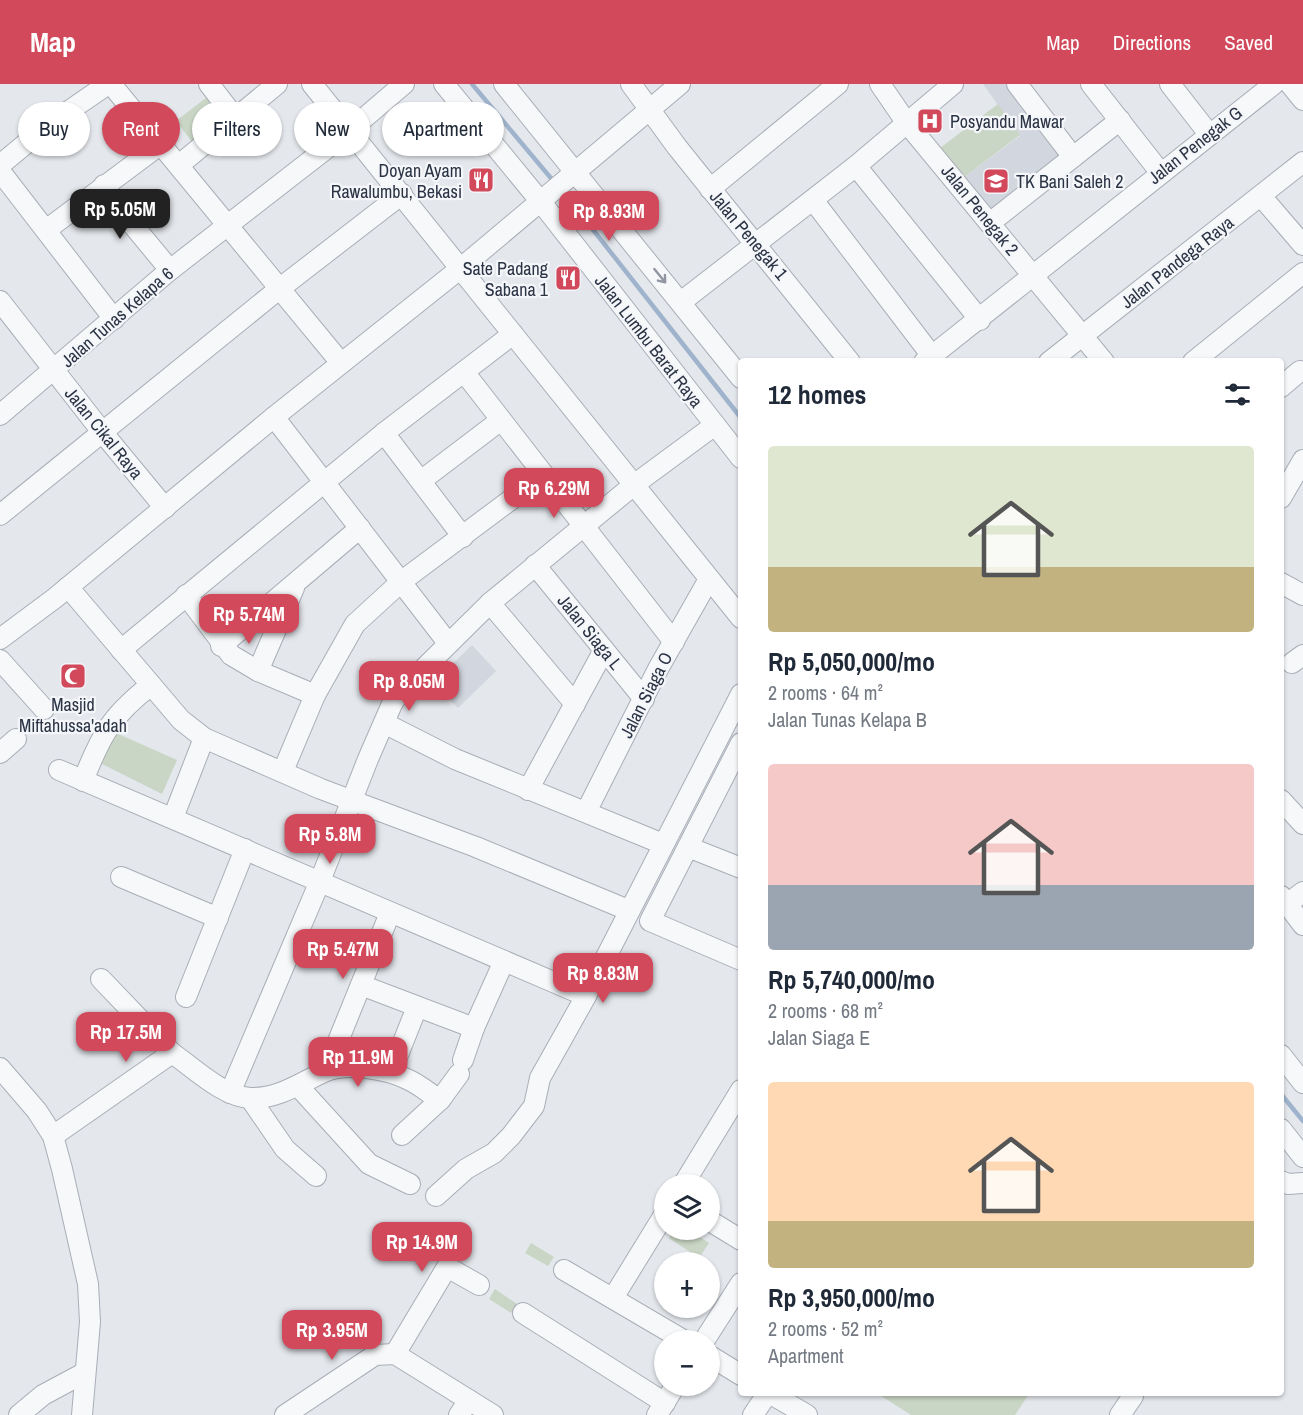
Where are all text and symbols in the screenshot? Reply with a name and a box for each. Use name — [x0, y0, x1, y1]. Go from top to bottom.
text: Map — [30, 23, 76, 61]
text: Map — [1046, 28, 1080, 57]
text: Directions — [1113, 28, 1191, 57]
text: Saved — [1224, 28, 1273, 57]
street label: Jalan Penegak G — [1143, 100, 1247, 190]
chip: Buy — [18, 102, 90, 156]
chip: Rent — [102, 102, 180, 156]
chip: Filters — [192, 102, 282, 156]
chip: New — [294, 102, 370, 156]
chip: Apartment — [382, 102, 504, 156]
hospital icon: Posyandu Mawar — [915, 106, 945, 136]
place label: Posyandu Mawar — [950, 109, 1064, 134]
place label: Doyan Ayam Rawalumbu, Bekasi — [331, 158, 462, 204]
street label: Jalan Penegak 2 — [936, 159, 1024, 261]
restaurant icon: Doyan Ayam Rawalumbu, Bekasi — [466, 165, 496, 195]
school or university icon: TK Bani Saleh 2 — [981, 166, 1011, 196]
place label: TK Bani Saleh 2 — [1016, 169, 1124, 194]
street label: Jalan Penegak 1 — [704, 185, 794, 286]
pin: Rp 5.05M — [58, 189, 182, 240]
pin: Rp 8.93M — [547, 191, 671, 242]
text: Rp 5.05M — [84, 195, 156, 222]
text: Rp 8.93M — [573, 197, 645, 224]
street label: Jalan Pandega Raya — [1115, 210, 1239, 314]
place label: Sate Padang Sabana 1 — [463, 256, 549, 302]
street label: Jalan Tunas Kelapa 6 — [55, 261, 179, 373]
restaurant icon: Sate Padang Sabana 1 — [553, 263, 583, 293]
one-way arrow — [654, 268, 667, 284]
street label: Jalan Lumbu Barat Raya — [589, 269, 709, 413]
text: 12 homes — [768, 377, 866, 412]
icon: filters — [1221, 378, 1254, 411]
street label: Jalan Cikal Raya — [59, 382, 149, 484]
pin: Rp 6.29M — [492, 468, 616, 519]
text: Rp 6.29M — [518, 474, 590, 501]
icon: home — [957, 485, 1065, 593]
street label: Jalan Siaga L — [552, 589, 628, 675]
pin: Rp 5.74M — [187, 594, 311, 645]
text: Rp 5.74M — [213, 600, 285, 627]
text: Rp 5,050,000/mo — [768, 644, 935, 679]
street label: Jalan Siaga O — [614, 648, 678, 742]
mosque icon: Masjid Miftahussa'adah — [58, 661, 88, 691]
pin: Rp 8.05M — [347, 661, 471, 712]
text: Rp 8.05M — [373, 667, 445, 694]
text: 2 rooms · 64 m² — [768, 679, 883, 706]
place label: Masjid Miftahussa'adah — [19, 692, 127, 738]
text: Jalan Tunas Kelapa B — [768, 706, 927, 733]
icon: home — [957, 803, 1065, 911]
pin: Rp 5.8M — [275, 814, 385, 865]
text: Rp 5.8M — [299, 820, 361, 847]
pin: Rp 5.47M — [281, 929, 405, 980]
text: Rp 5.47M — [307, 935, 379, 962]
pin: Rp 8.83M — [541, 953, 665, 1004]
text: Rp 8.83M — [567, 959, 639, 986]
text: Rp 5,740,000/mo — [768, 962, 935, 997]
text: 2 rooms · 68 m² — [768, 997, 883, 1024]
pin: Rp 17.5M — [64, 1012, 188, 1063]
text: Rp 17.5M — [90, 1018, 162, 1045]
text: Jalan Siaga E — [768, 1024, 870, 1051]
pin: Rp 11.9M — [296, 1037, 420, 1088]
text: Rp 11.9M — [322, 1043, 394, 1070]
icon: home — [957, 1121, 1065, 1229]
map controls — [654, 1174, 720, 1396]
button: layers — [654, 1174, 720, 1240]
pin: Rp 14.9M — [360, 1222, 484, 1273]
text: Rp 14.9M — [386, 1228, 458, 1255]
button: + — [654, 1252, 720, 1318]
text: Rp 3,950,000/mo — [768, 1280, 935, 1315]
pin: Rp 3.95M — [270, 1310, 394, 1361]
text: 2 rooms · 52 m² — [768, 1315, 883, 1342]
text: Rp 3.95M — [296, 1316, 368, 1343]
button: − — [654, 1330, 720, 1396]
text: Apartment — [768, 1342, 844, 1369]

